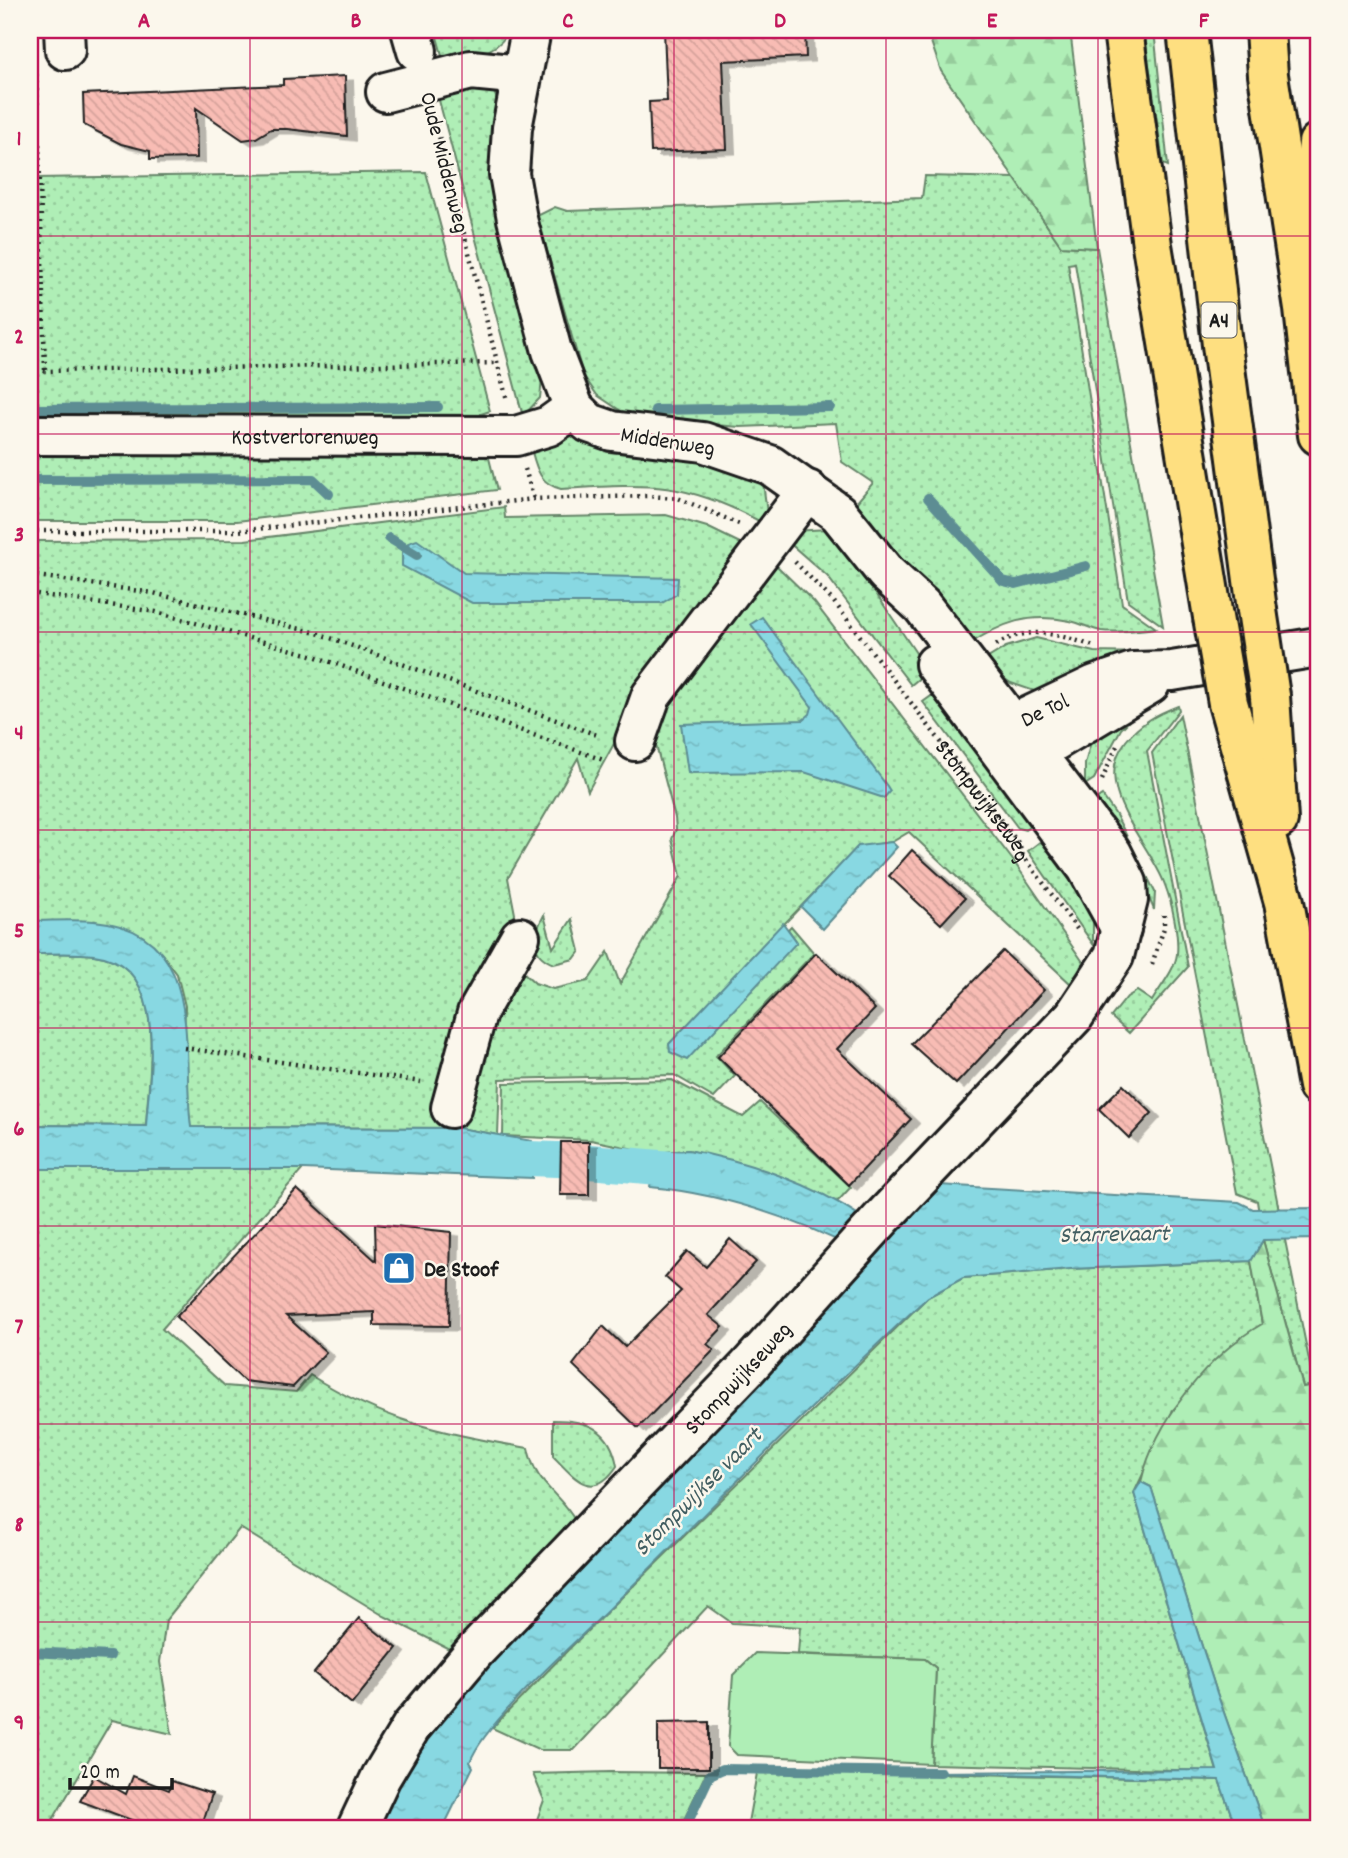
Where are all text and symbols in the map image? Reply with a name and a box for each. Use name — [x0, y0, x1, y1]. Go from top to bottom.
text: A — [138, 6, 150, 39]
text: B — [351, 6, 362, 39]
text: C — [562, 6, 574, 39]
text: D — [774, 6, 786, 39]
text: E — [987, 6, 998, 39]
text: F — [1199, 6, 1210, 39]
street label: Oude Middenweg — [409, 89, 476, 237]
text: 1 — [16, 124, 22, 157]
road number: A4 — [1202, 302, 1236, 338]
text: 2 — [14, 322, 24, 355]
street label: Middenweg — [618, 420, 717, 467]
street label: Kostverlorenweg — [231, 422, 379, 456]
text: 3 — [14, 520, 24, 553]
street label: De Tol — [1016, 686, 1076, 738]
text: 4 — [14, 718, 24, 751]
street label: Stompwijkseweg — [925, 734, 1036, 870]
text: 5 — [14, 916, 24, 949]
text: 6 — [13, 1114, 25, 1147]
water label: Starrevaart — [1059, 1218, 1171, 1254]
shop icon: De Stoof — [380, 1249, 418, 1287]
place label: De Stoof — [424, 1255, 499, 1288]
text: 7 — [15, 1312, 24, 1345]
street label: Stompwijkseweg — [678, 1316, 801, 1444]
water label: Stompwijkse vaart — [627, 1419, 773, 1565]
text: 8 — [14, 1510, 24, 1543]
text: 9 — [14, 1708, 24, 1741]
scale bar — [70, 1746, 172, 1790]
text: 20 m — [80, 1759, 120, 1789]

